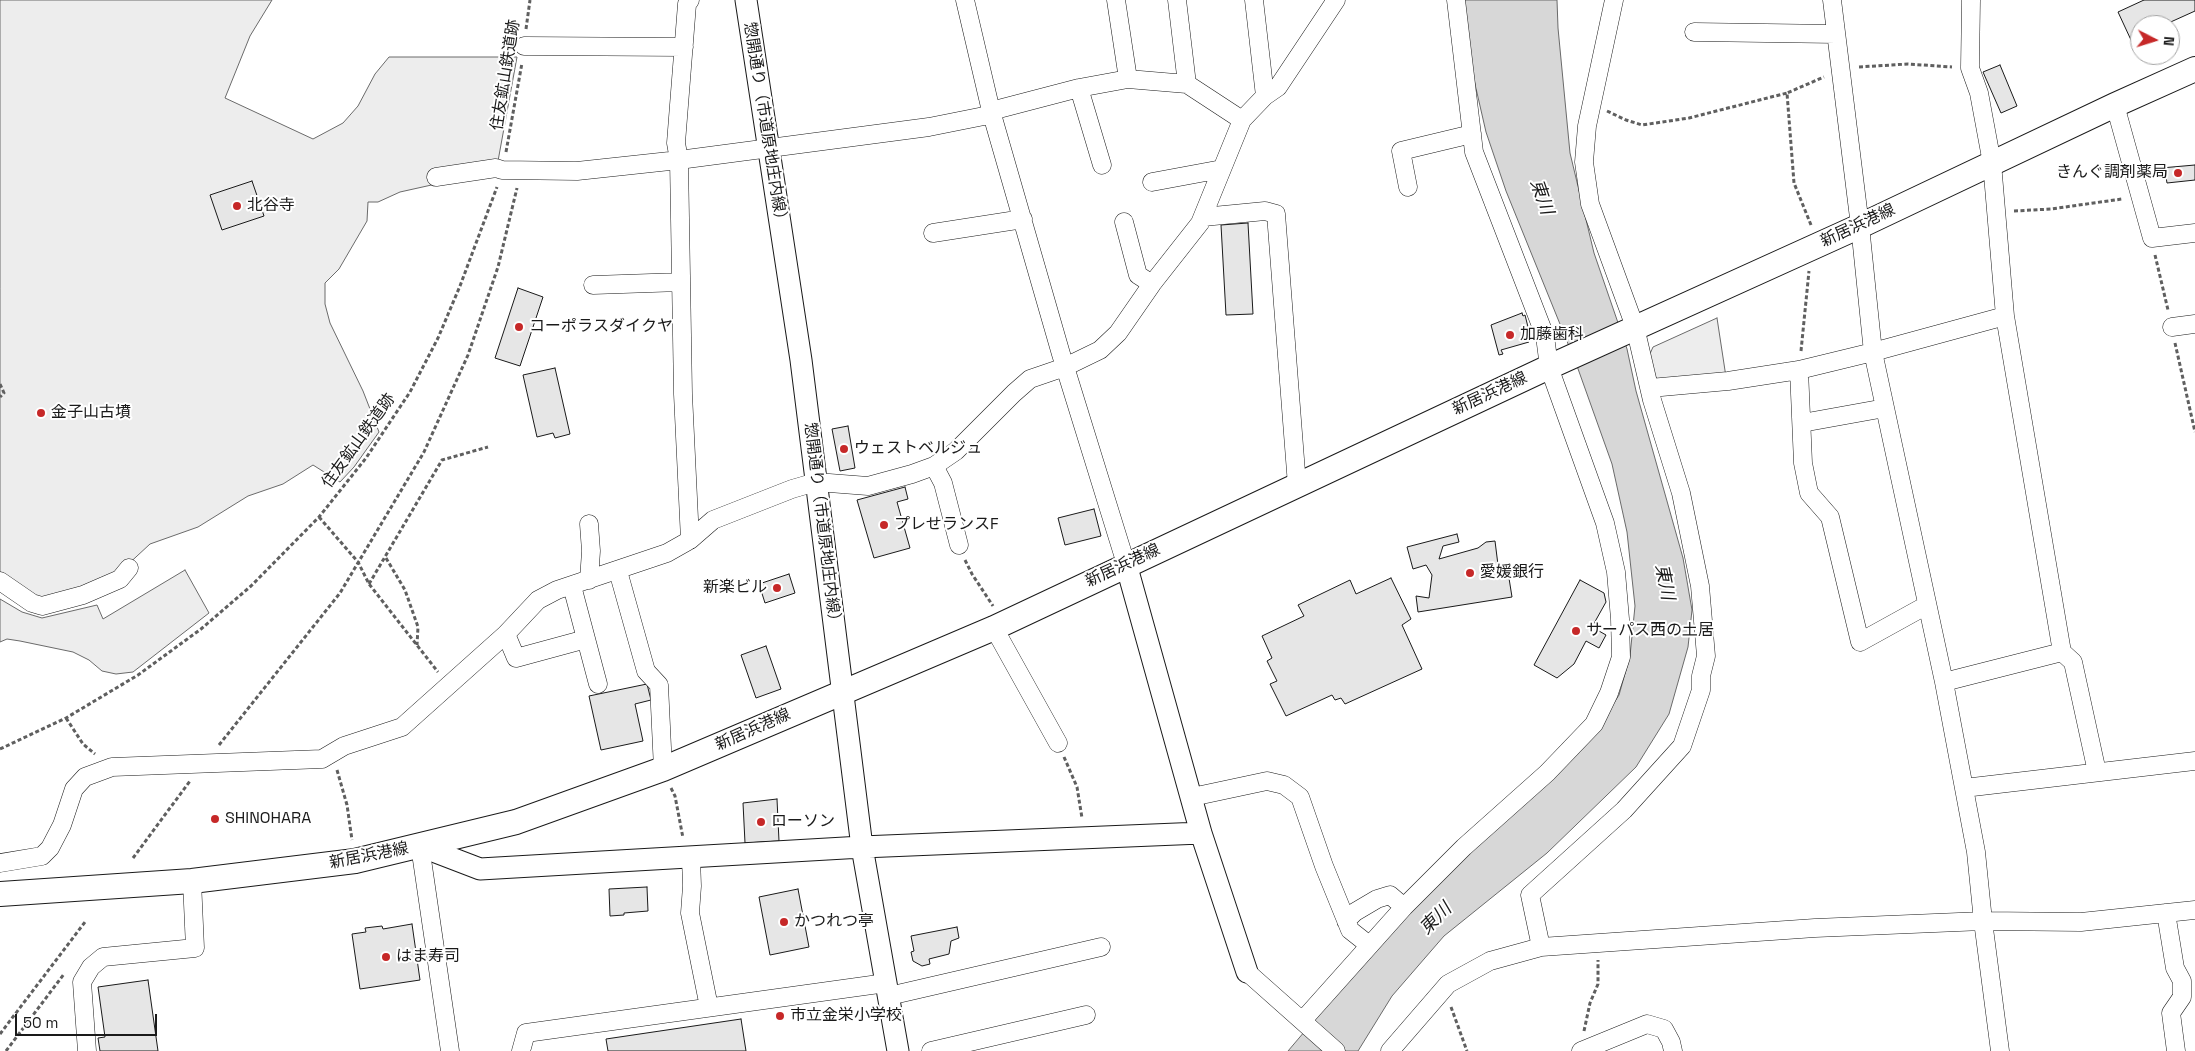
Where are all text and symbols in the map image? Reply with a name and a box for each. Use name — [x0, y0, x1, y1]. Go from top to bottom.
north arrow — [2130, 15, 2180, 65]
street label: 住友鉱山鉄道跡 — [488, 18, 524, 132]
street label: 惣開通り（市道原地庄内線） — [739, 21, 791, 229]
text: N — [2160, 36, 2178, 47]
place label: きんぐ調剤薬局 — [2056, 163, 2168, 183]
marker: きんぐ調剤薬局 — [2172, 167, 2184, 179]
water label: 東川 — [1525, 176, 1557, 218]
place label: 北谷寺 — [247, 196, 295, 216]
marker: 北谷寺 — [231, 200, 243, 212]
street label: 新居浜港線 — [1818, 200, 1898, 252]
place label: コーポラスダイクヤ — [529, 317, 673, 337]
marker: コーポラスダイクヤ — [513, 321, 525, 333]
place label: 加藤歯科 — [1520, 325, 1584, 345]
marker: 加藤歯科 — [1504, 329, 1516, 341]
street label: 新居浜港線 — [1450, 368, 1530, 420]
street label: 住友鉱山鉄道跡 — [318, 390, 400, 492]
place label: 金子山古墳 — [51, 403, 131, 423]
marker: 金子山古墳 — [35, 407, 47, 419]
street label: 惣開通り（市道原地庄内線） — [800, 422, 844, 630]
place label: ウェストベルジュ — [854, 439, 982, 459]
marker: ウェストベルジュ — [838, 443, 850, 455]
place label: プレせランスF — [894, 515, 999, 535]
marker: プレせランスF — [878, 519, 890, 531]
street label: 新居浜港線 — [1083, 540, 1163, 592]
water label: 東川 — [1650, 562, 1678, 602]
place label: 愛媛銀行 — [1480, 563, 1544, 583]
marker: 愛媛銀行 — [1464, 567, 1476, 579]
place label: 新楽ビル — [703, 578, 767, 598]
marker: 新楽ビル — [771, 582, 783, 594]
place label: サーパス西の土居 — [1586, 621, 1714, 641]
marker: サーパス西の土居 — [1570, 625, 1582, 637]
street label: 新居浜港線 — [713, 705, 793, 755]
place label: SHINOHARA — [225, 809, 311, 829]
place label: ローソン — [771, 812, 835, 832]
marker: SHINOHARA — [209, 813, 221, 825]
marker: ローソン — [755, 816, 767, 828]
street label: 新居浜港線 — [328, 839, 410, 873]
water label: 東川 — [1416, 899, 1456, 939]
place label: かつれつ亭 — [794, 912, 874, 932]
marker: かつれつ亭 — [778, 916, 790, 928]
place label: はま寿司 — [396, 947, 460, 967]
marker: はま寿司 — [380, 951, 392, 963]
scale bar — [18, 1004, 160, 1036]
place label: 市立金栄小学校 — [790, 1006, 902, 1026]
marker: 市立金栄小学校 — [774, 1010, 786, 1022]
text: 50 m — [23, 1013, 58, 1032]

